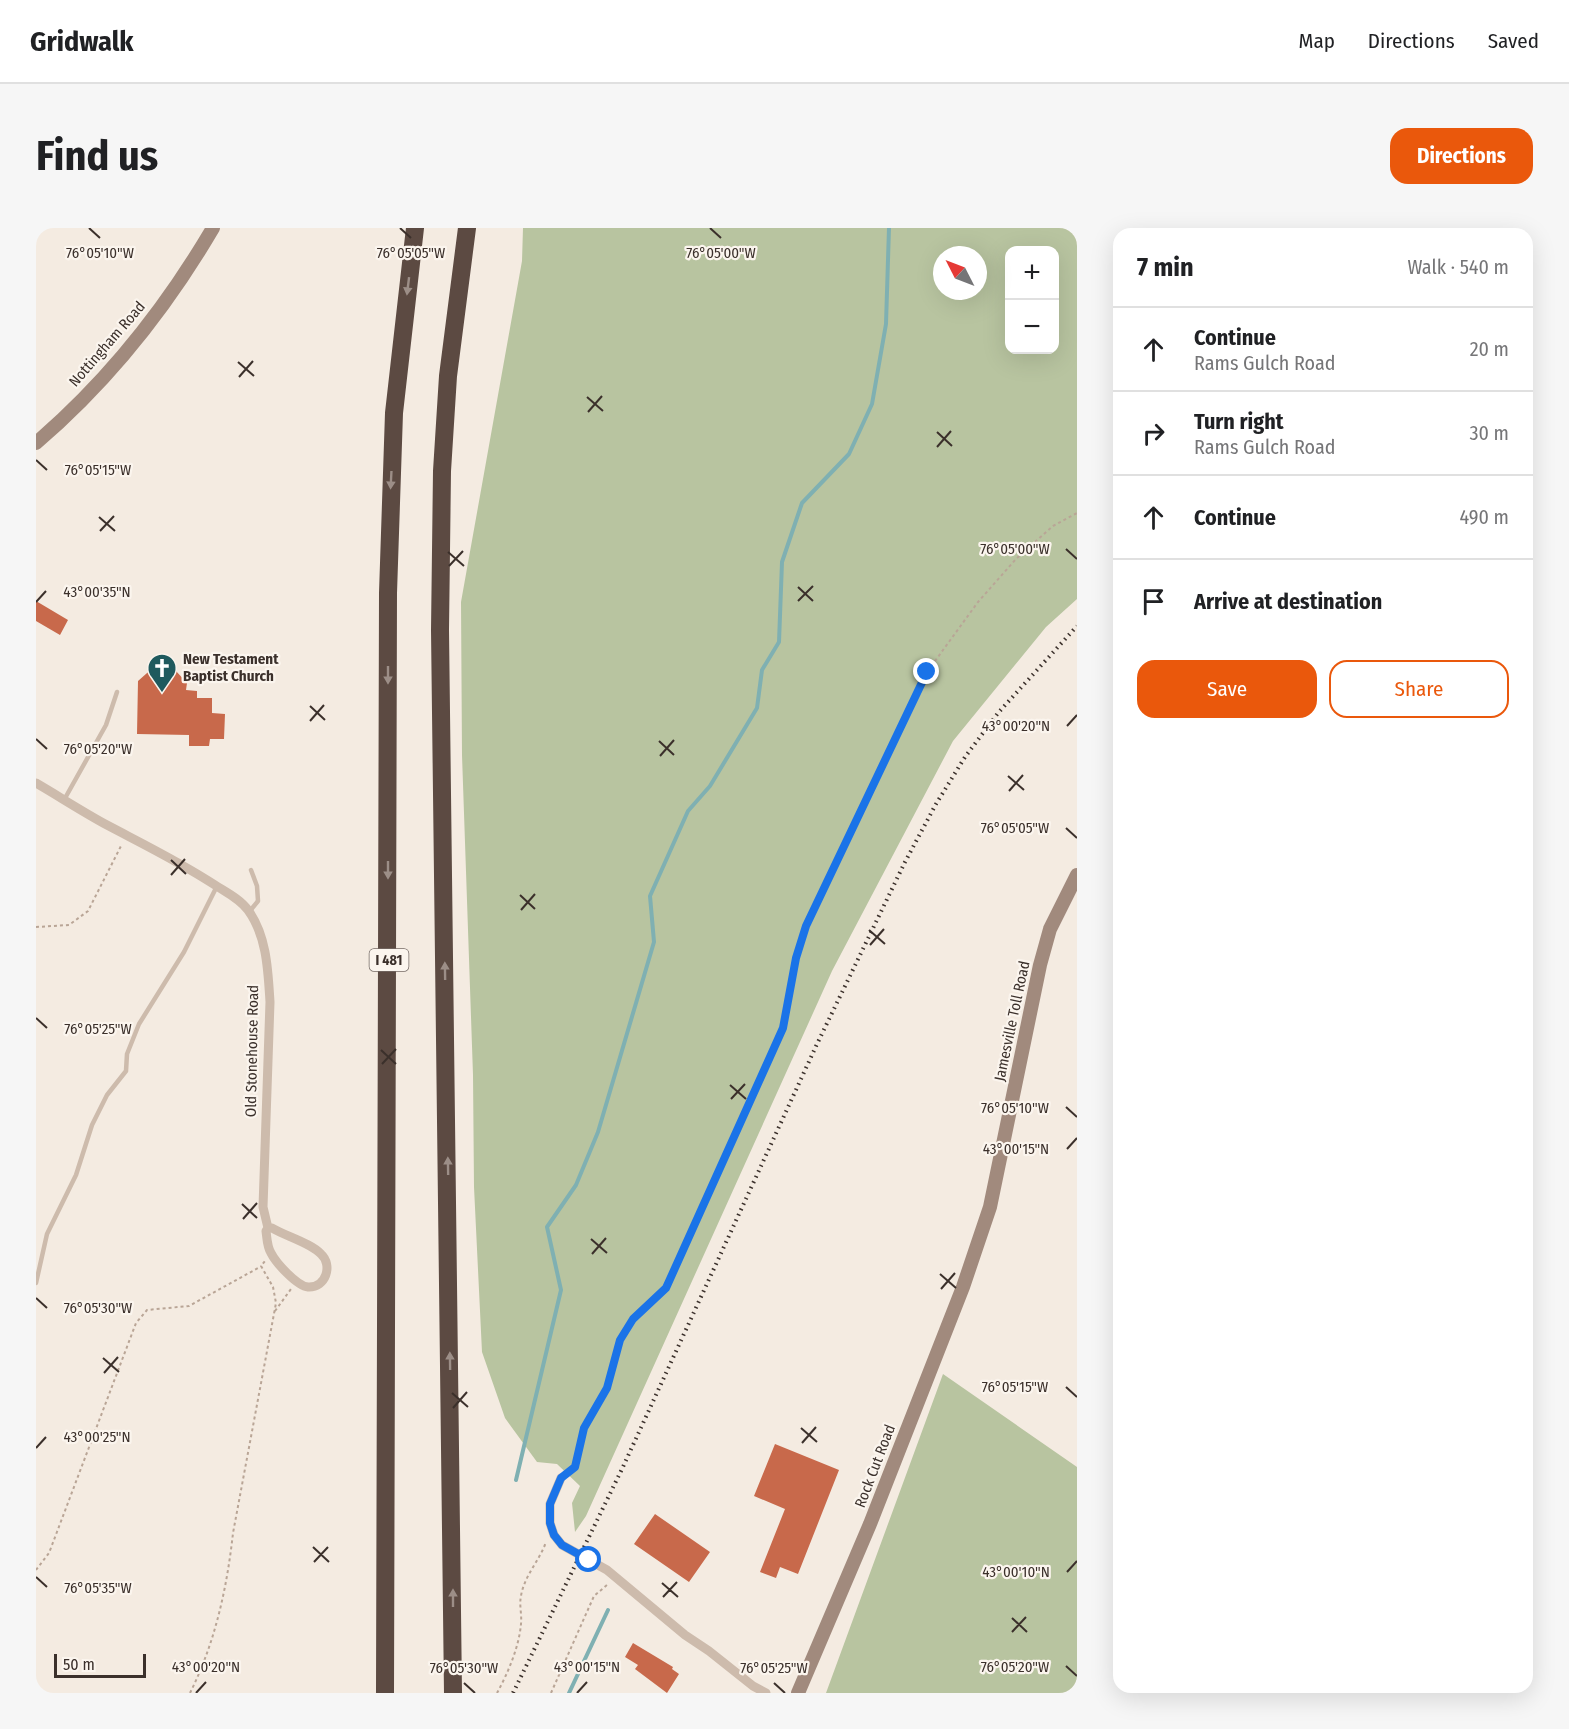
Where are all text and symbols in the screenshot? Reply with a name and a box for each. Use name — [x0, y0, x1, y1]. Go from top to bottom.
text: Gridwalk — [30, 25, 134, 58]
text: Map — [1298, 28, 1335, 54]
text: Directions — [1368, 28, 1455, 54]
text: Saved — [1488, 28, 1539, 54]
button: Directions — [1390, 128, 1533, 184]
text: Find us — [36, 131, 158, 181]
text: 76°05'10"W — [66, 244, 134, 262]
text: 76°05'05"W — [377, 244, 445, 262]
text: 76°05'00"W — [686, 244, 756, 262]
north arrow — [933, 246, 987, 300]
map controls — [1005, 246, 1059, 354]
button: + — [1005, 246, 1059, 300]
text: 7 min — [1137, 252, 1194, 283]
text: Walk · 540 m — [1407, 255, 1509, 279]
one-way arrow — [403, 277, 412, 296]
street label: Nottingham Road — [65, 298, 149, 390]
button: − — [1005, 300, 1059, 354]
text: Continue — [1194, 324, 1276, 351]
icon: ahead — [1137, 333, 1170, 366]
text: 20 m — [1470, 337, 1509, 361]
text: Rams Gulch Road — [1194, 351, 1335, 375]
text: Turn right — [1194, 408, 1283, 435]
icon: right — [1137, 417, 1170, 450]
text: 30 m — [1469, 421, 1509, 445]
text: Rams Gulch Road — [1194, 435, 1335, 459]
text: 76°05'15"W — [65, 461, 131, 479]
one-way arrow — [387, 471, 396, 490]
icon: ahead — [1137, 501, 1170, 534]
text: Continue — [1194, 504, 1276, 531]
text: 490 m — [1459, 505, 1509, 529]
text: 76°05'00"W — [980, 540, 1050, 558]
text: 43°00'35"N — [63, 583, 131, 601]
icon: arrive — [1137, 585, 1170, 618]
text: Arrive at destination — [1194, 588, 1382, 615]
place label: New Testament Baptist Church — [183, 650, 279, 685]
church icon: New Testament Baptist Church — [146, 652, 178, 694]
route end — [913, 658, 939, 684]
button: Save — [1137, 660, 1317, 718]
button: Share — [1329, 660, 1509, 718]
one-way arrow — [383, 666, 393, 685]
text: 43°00'20"N — [982, 717, 1050, 735]
text: 76°05'20"W — [64, 740, 132, 758]
text: 76°05'05"W — [981, 819, 1049, 837]
one-way arrow — [383, 861, 393, 880]
road number: I 481 — [370, 949, 408, 971]
street label: Jamesville Toll Road — [990, 959, 1034, 1083]
one-way arrow — [440, 961, 450, 980]
street label: Old Stonehouse Road — [242, 985, 262, 1117]
text: 76°05'25"W — [64, 1020, 132, 1038]
text: 76°05'10"W — [981, 1099, 1049, 1117]
text: 43°00'15"N — [983, 1140, 1049, 1158]
one-way arrow — [443, 1156, 453, 1175]
text: 76°05'30"W — [64, 1299, 132, 1317]
one-way arrow — [445, 1351, 455, 1370]
text: 76°05'15"W — [982, 1378, 1048, 1396]
street label: Rock Cut Road — [851, 1422, 899, 1510]
text: 43°00'25"N — [63, 1428, 131, 1446]
route start — [575, 1546, 601, 1572]
text: 43°00'10"N — [982, 1563, 1050, 1581]
text: 76°05'35"W — [64, 1579, 132, 1597]
one-way arrow — [448, 1588, 458, 1607]
scale bar — [54, 1651, 146, 1678]
text: 50 m — [63, 1655, 95, 1674]
text: 43°00'20"N — [172, 1658, 240, 1676]
text: 43°00'15"N — [554, 1658, 620, 1676]
text: 76°05'20"W — [981, 1658, 1049, 1676]
text: 76°05'30"W — [430, 1659, 498, 1677]
text: 76°05'25"W — [740, 1659, 808, 1677]

